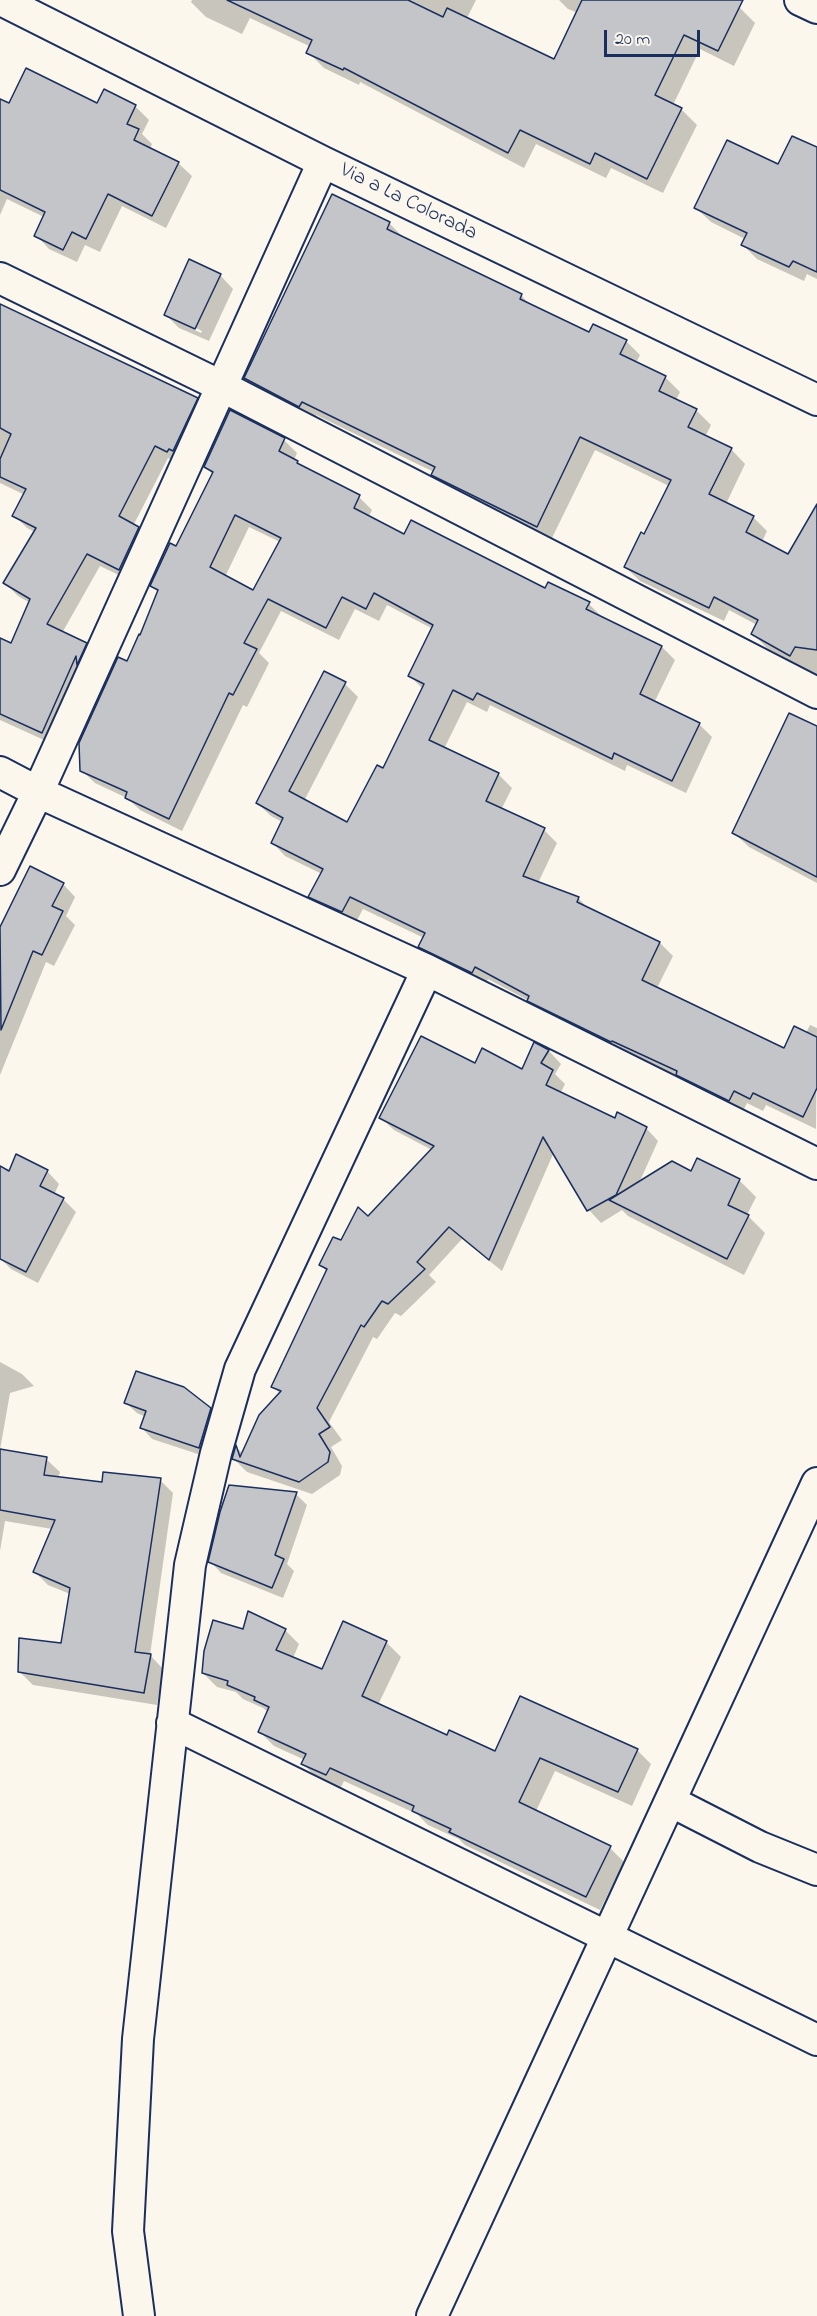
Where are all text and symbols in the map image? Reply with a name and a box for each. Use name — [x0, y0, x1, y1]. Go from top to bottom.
scale bar — [607, 18, 703, 56]
text: 20 m — [615, 27, 650, 53]
street label: Via a La Colorada — [335, 159, 481, 247]

